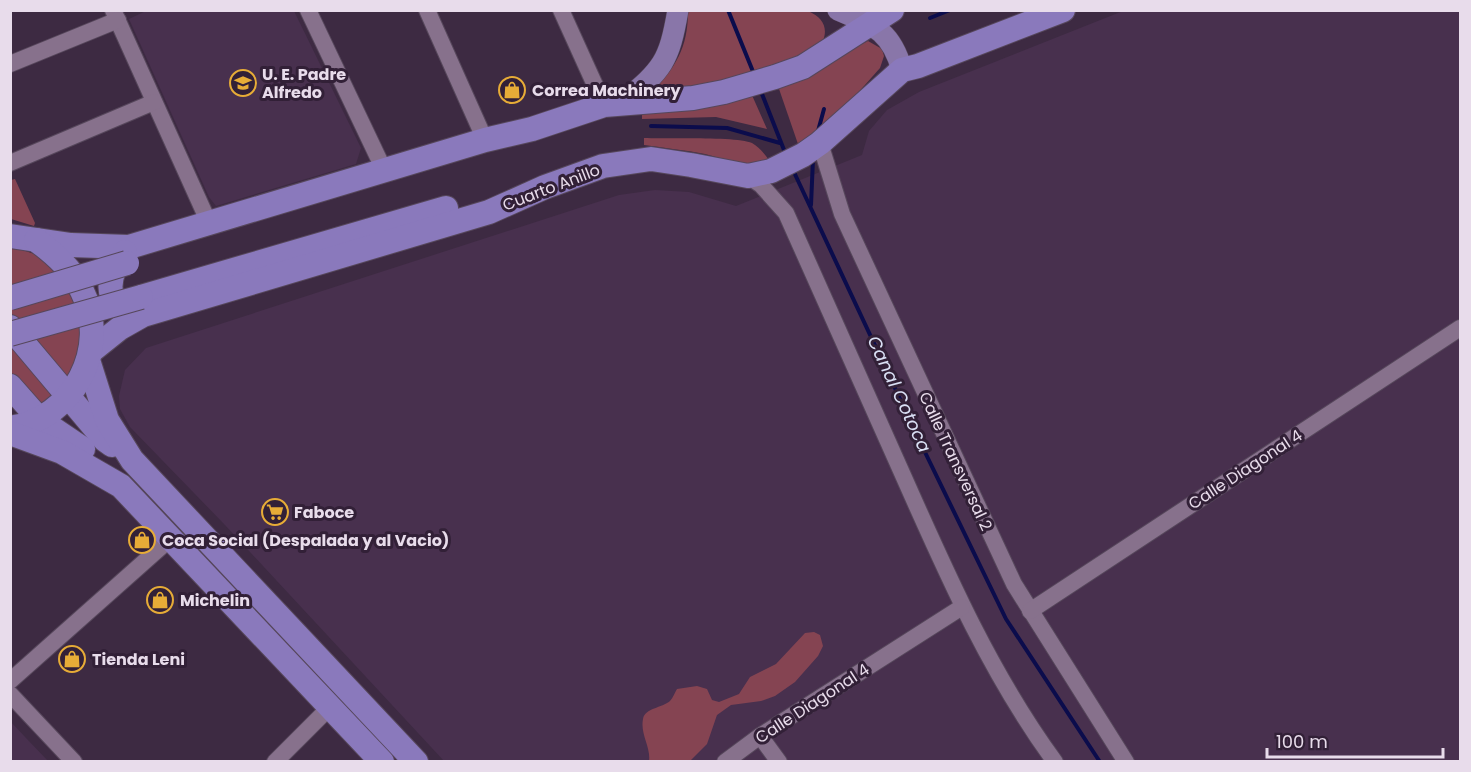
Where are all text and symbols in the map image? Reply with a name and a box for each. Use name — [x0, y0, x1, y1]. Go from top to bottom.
place label: U. E. Padre Alfredo — [262, 63, 346, 104]
school or university icon: U. E. Padre Alfredo — [228, 68, 258, 98]
shop icon: Correa Machinery — [497, 75, 527, 105]
place label: Correa Machinery — [532, 79, 681, 102]
street label: Cuarto Anillo — [499, 158, 603, 217]
water label: Canal Cotoca — [861, 331, 937, 456]
street label: Calle Transversal 2 — [913, 388, 998, 534]
street label: Calle Diagonal 4 — [1184, 424, 1307, 515]
supermarket icon: Faboce — [260, 497, 290, 527]
place label: Faboce — [294, 501, 354, 524]
shop icon: Coca Social (Despalada y al Vacio) — [127, 525, 157, 555]
place label: Coca Social (Despalada y al Vacio) — [162, 529, 449, 552]
shop icon: Michelin — [145, 585, 175, 615]
place label: Michelin — [180, 589, 250, 612]
shop icon: Tienda Leni — [57, 644, 87, 674]
place label: Tienda Leni — [92, 648, 185, 671]
street label: Calle Diagonal 4 — [751, 658, 874, 749]
scale bar — [1267, 721, 1442, 759]
text: 100 m — [1276, 729, 1328, 754]

